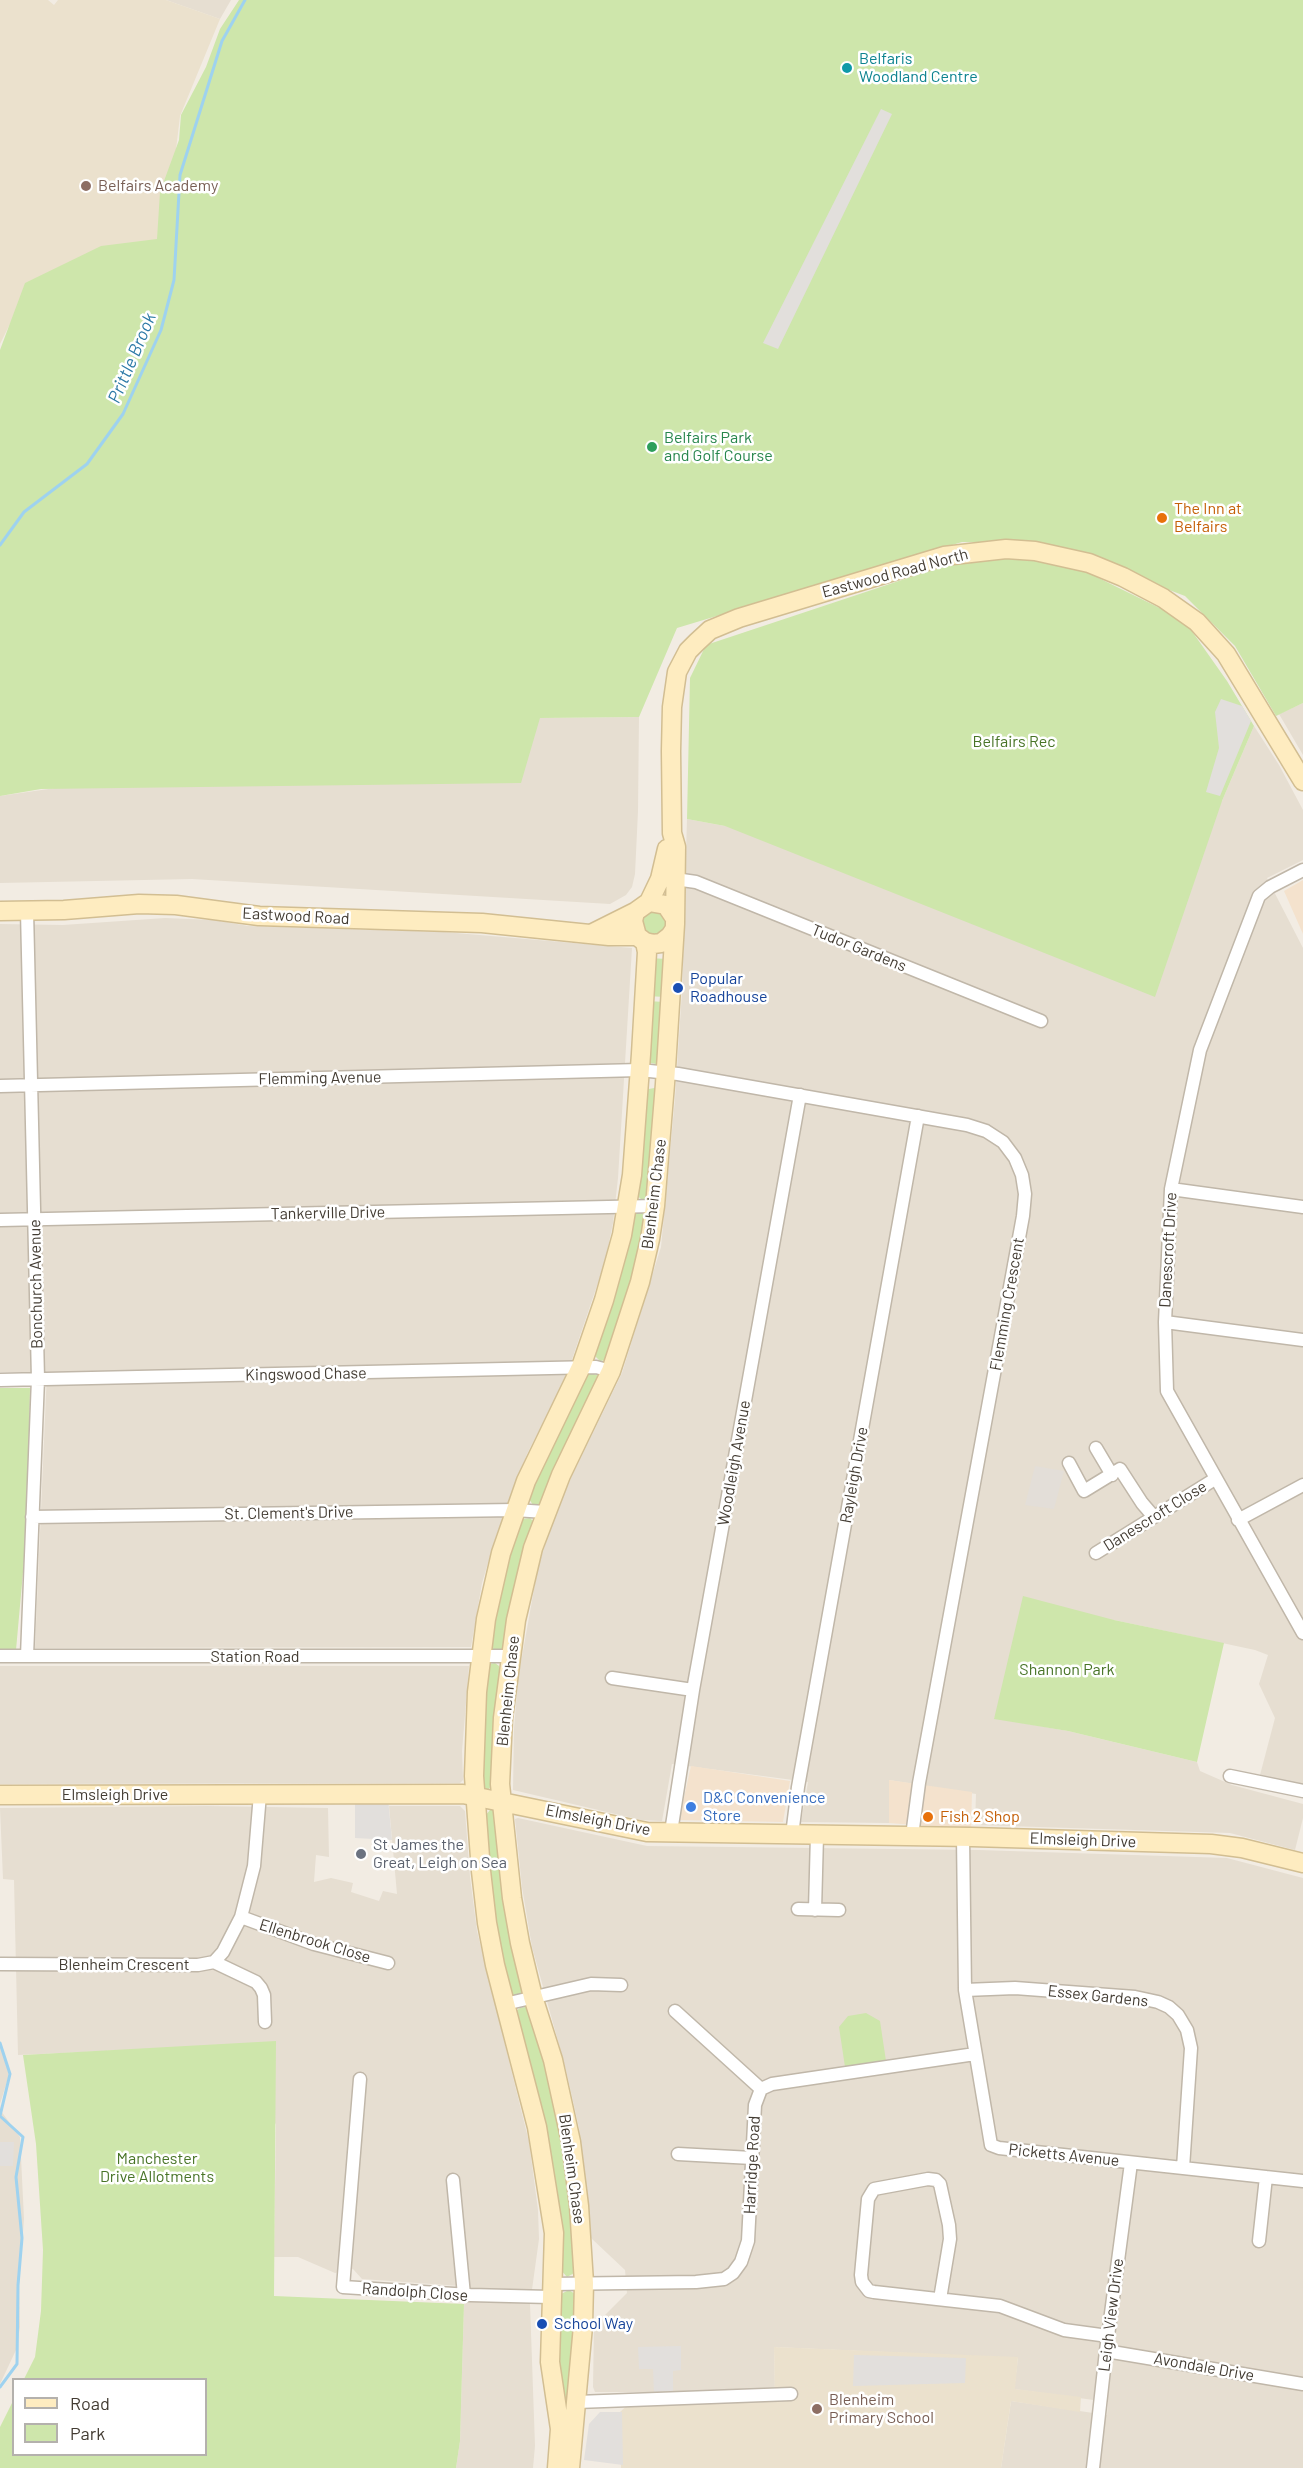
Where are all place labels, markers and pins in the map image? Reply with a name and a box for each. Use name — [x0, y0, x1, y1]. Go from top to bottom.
place label: Belfaris Woodland Centre — [859, 49, 978, 87]
marker: Belfaris Woodland Centre — [840, 61, 854, 75]
place label: Belfairs Academy — [98, 176, 218, 196]
marker: Belfairs Academy — [79, 179, 93, 193]
place label: Belfairs Park and Golf Course — [664, 428, 773, 466]
marker: Belfairs Park and Golf Course — [645, 440, 659, 454]
place label: The Inn at Belfairs — [1174, 499, 1242, 537]
marker: The Inn at Belfairs — [1155, 511, 1169, 525]
place label: Popular Roadhouse — [690, 969, 767, 1007]
marker: Popular Roadhouse — [671, 981, 685, 995]
place label: D&C Convenience Store — [703, 1788, 826, 1826]
marker: D&C Convenience Store — [684, 1800, 698, 1814]
place label: Fish 2 Shop — [940, 1807, 1020, 1827]
marker: Fish 2 Shop — [921, 1810, 935, 1824]
place label: St James the Great, Leigh on Sea — [373, 1835, 507, 1873]
marker: St James the Great, Leigh on Sea — [354, 1847, 368, 1861]
place label: School Way — [554, 2314, 633, 2334]
marker: School Way — [535, 2317, 549, 2331]
place label: Blenheim Primary School — [829, 2390, 934, 2428]
marker: Blenheim Primary School — [810, 2402, 824, 2416]

